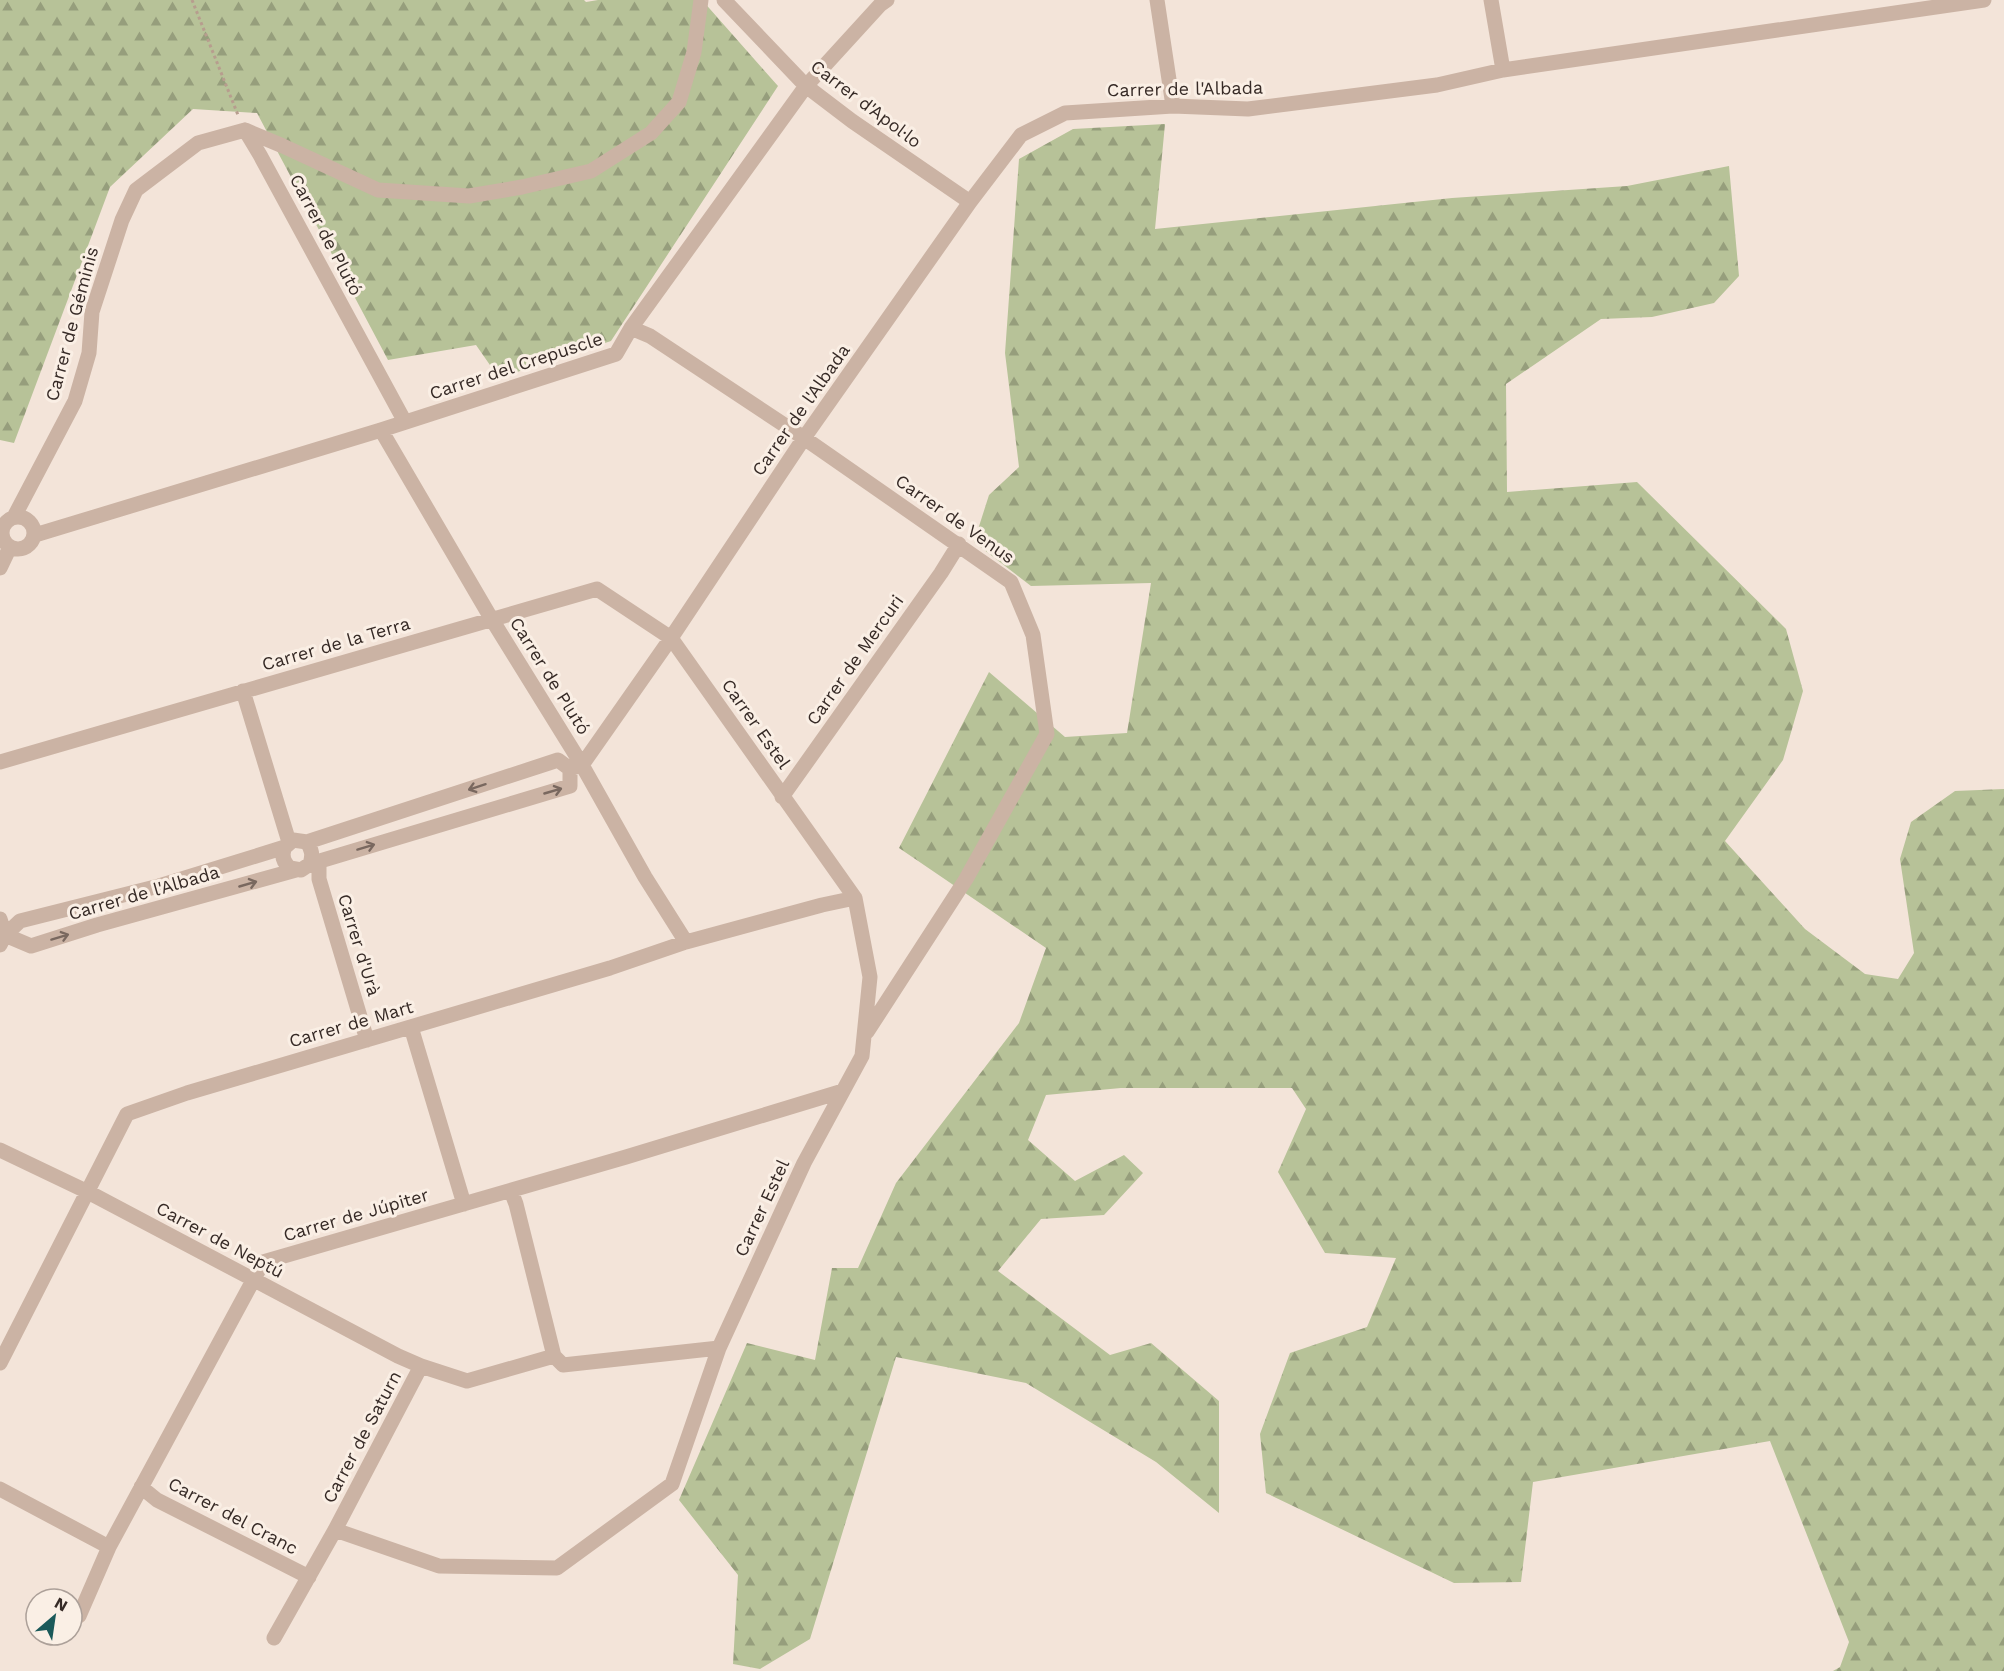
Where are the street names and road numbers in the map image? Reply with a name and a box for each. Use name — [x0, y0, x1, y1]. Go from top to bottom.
street label: Carrer d'Apol·lo — [807, 55, 926, 152]
street label: Carrer de l'Albada — [1107, 77, 1263, 100]
street label: Carrer de Plutó — [286, 171, 367, 299]
street label: Carrer de Géminis — [41, 244, 102, 403]
street label: Carrer del Crepuscle — [427, 328, 605, 403]
street label: Carrer de l'Albada — [747, 340, 854, 480]
street label: Carrer de Venus — [892, 470, 1019, 567]
street label: Carrer de Mercuri — [802, 591, 907, 729]
street label: Carrer de la Terra — [259, 612, 412, 675]
street label: Carrer de Plutó — [506, 613, 595, 738]
street label: Carrer Estel — [718, 675, 795, 773]
street label: Carrer de l'Albada — [66, 861, 222, 924]
street label: Carrer d'Urà — [334, 891, 385, 999]
street label: Carrer de Mart — [286, 996, 416, 1051]
street label: Carrer Estel — [730, 1155, 793, 1260]
street label: Carrer de Júpiter — [281, 1184, 431, 1245]
street label: Carrer de Neptú — [153, 1197, 288, 1282]
street label: Carrer de Saturn — [318, 1367, 405, 1506]
street label: Carrer del Cranc — [165, 1473, 302, 1559]

